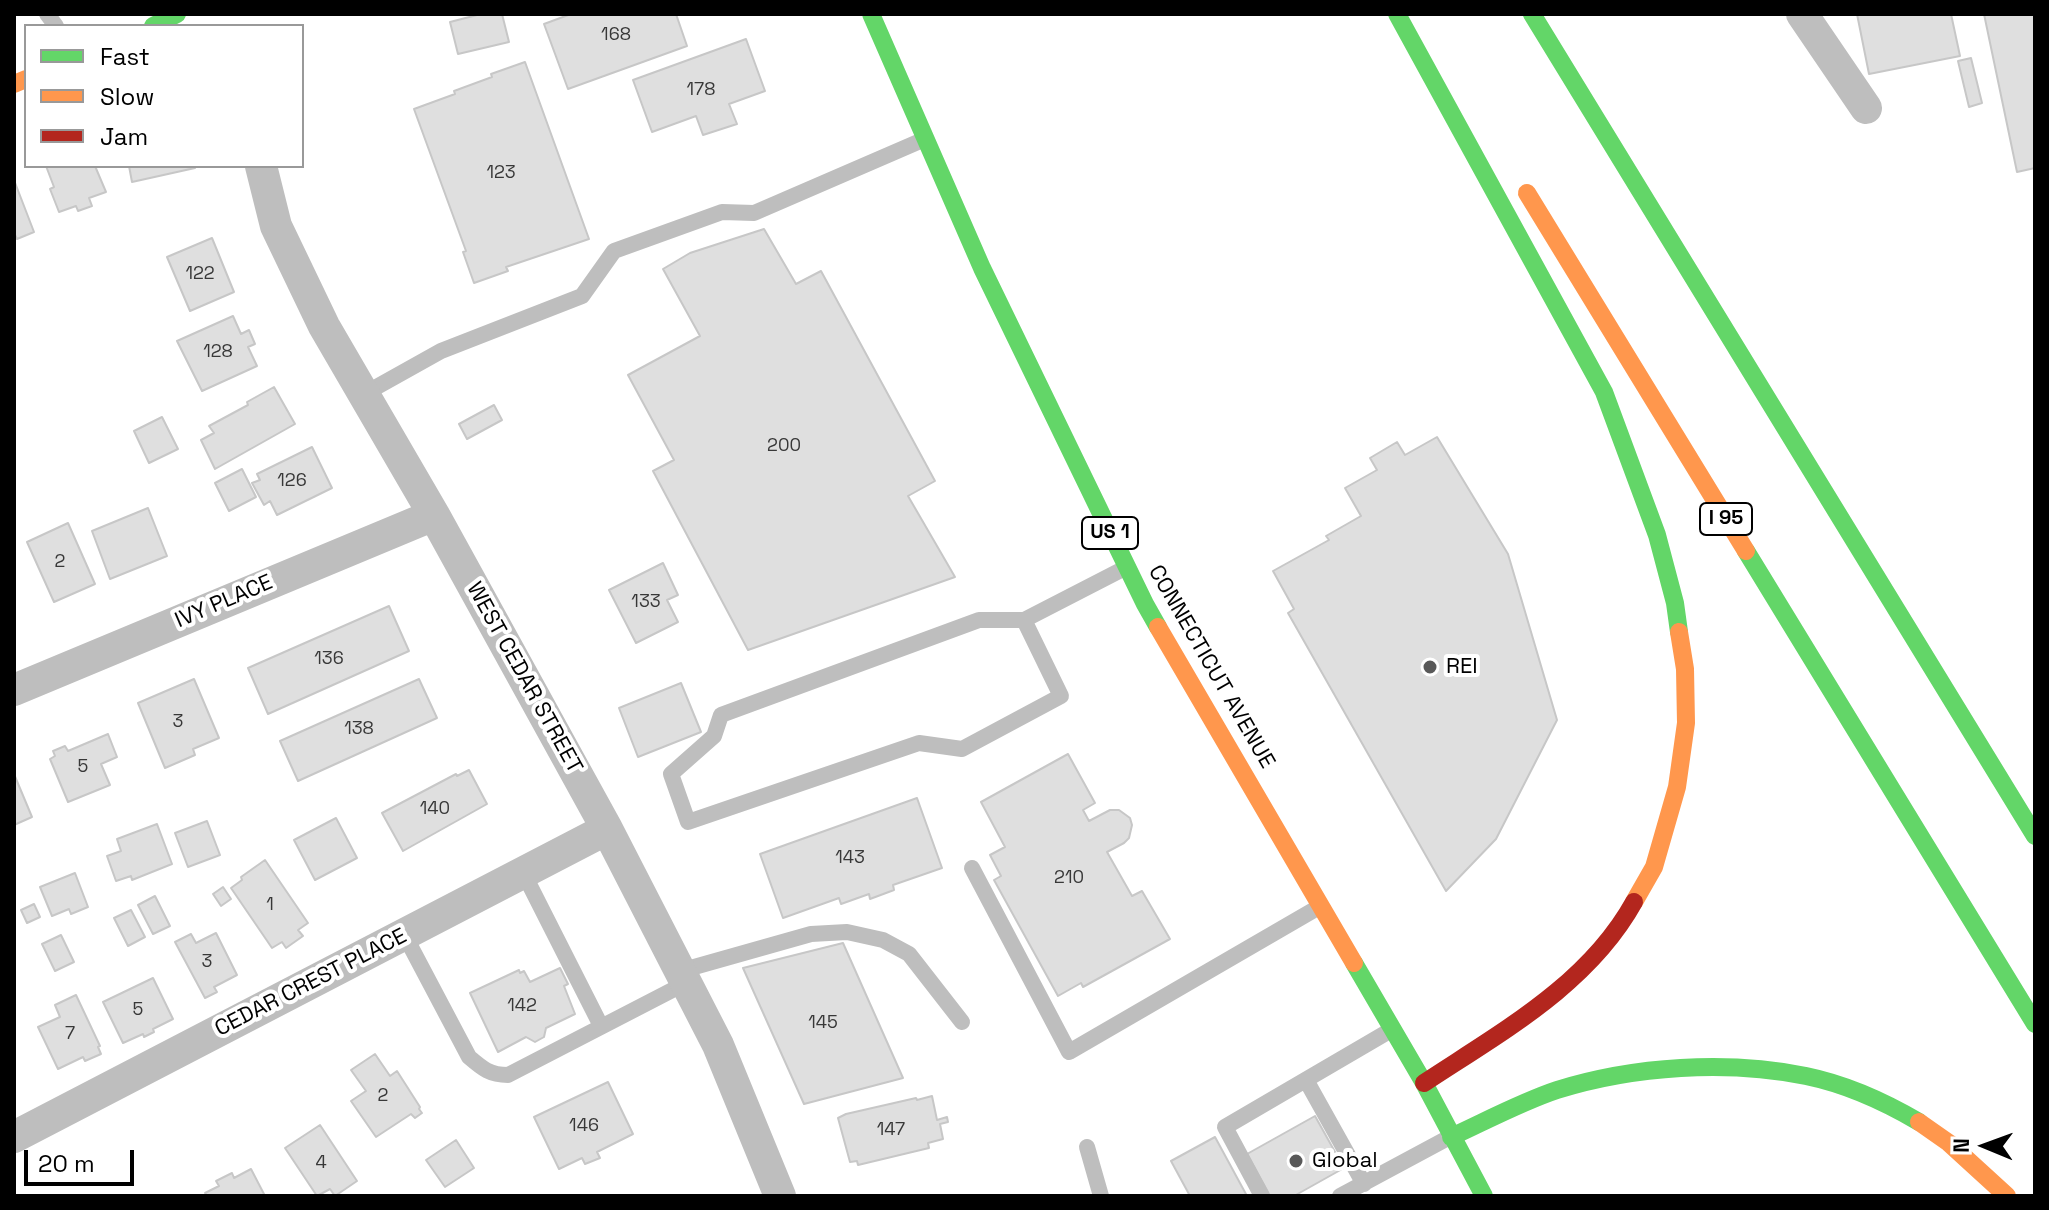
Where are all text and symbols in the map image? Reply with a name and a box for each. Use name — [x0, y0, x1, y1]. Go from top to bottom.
legend — [24, 24, 304, 168]
house number: 168 — [601, 24, 631, 46]
text: Fast — [100, 41, 150, 72]
house number: 178 — [687, 79, 715, 101]
text: Slow — [100, 81, 154, 112]
text: Jam — [100, 121, 148, 152]
house number: 123 — [486, 162, 516, 184]
house number: 122 — [185, 263, 215, 285]
house number: 128 — [203, 341, 233, 363]
house number: 200 — [767, 435, 801, 457]
house number: 126 — [277, 470, 307, 492]
road number: I 95 — [1700, 503, 1752, 535]
road number: US 1 — [1082, 517, 1138, 549]
house number: 2 — [55, 551, 65, 573]
street label: CONNECTICUT AVENUE — [1142, 561, 1280, 773]
street label: IVY PLACE — [171, 570, 277, 634]
street label: WEST CEDAR STREET — [460, 578, 588, 778]
house number: 133 — [631, 591, 661, 613]
house number: 136 — [314, 648, 344, 670]
place label: REI — [1446, 654, 1478, 680]
marker: REI — [1421, 658, 1439, 676]
house number: 3 — [173, 711, 183, 733]
house number: 138 — [344, 718, 374, 740]
house number: 5 — [78, 756, 88, 778]
house number: 140 — [420, 798, 450, 820]
house number: 143 — [835, 847, 865, 869]
house number: 210 — [1054, 867, 1084, 889]
house number: 1 — [266, 894, 274, 916]
street label: CEDAR CREST PLACE — [211, 923, 411, 1043]
house number: 3 — [202, 951, 212, 973]
house number: 142 — [507, 995, 537, 1017]
house number: 5 — [133, 999, 143, 1021]
house number: 145 — [808, 1012, 838, 1034]
house number: 7 — [65, 1023, 75, 1045]
house number: 2 — [378, 1085, 388, 1107]
north arrow — [1945, 1106, 2025, 1186]
house number: 146 — [569, 1115, 599, 1137]
house number: 147 — [877, 1119, 905, 1141]
scale bar — [28, 1134, 138, 1184]
text: N — [1947, 1138, 1975, 1153]
text: 20 m — [38, 1148, 95, 1179]
place label: Global — [1312, 1148, 1378, 1174]
house number: 4 — [315, 1152, 327, 1174]
marker: Global — [1287, 1152, 1305, 1170]

